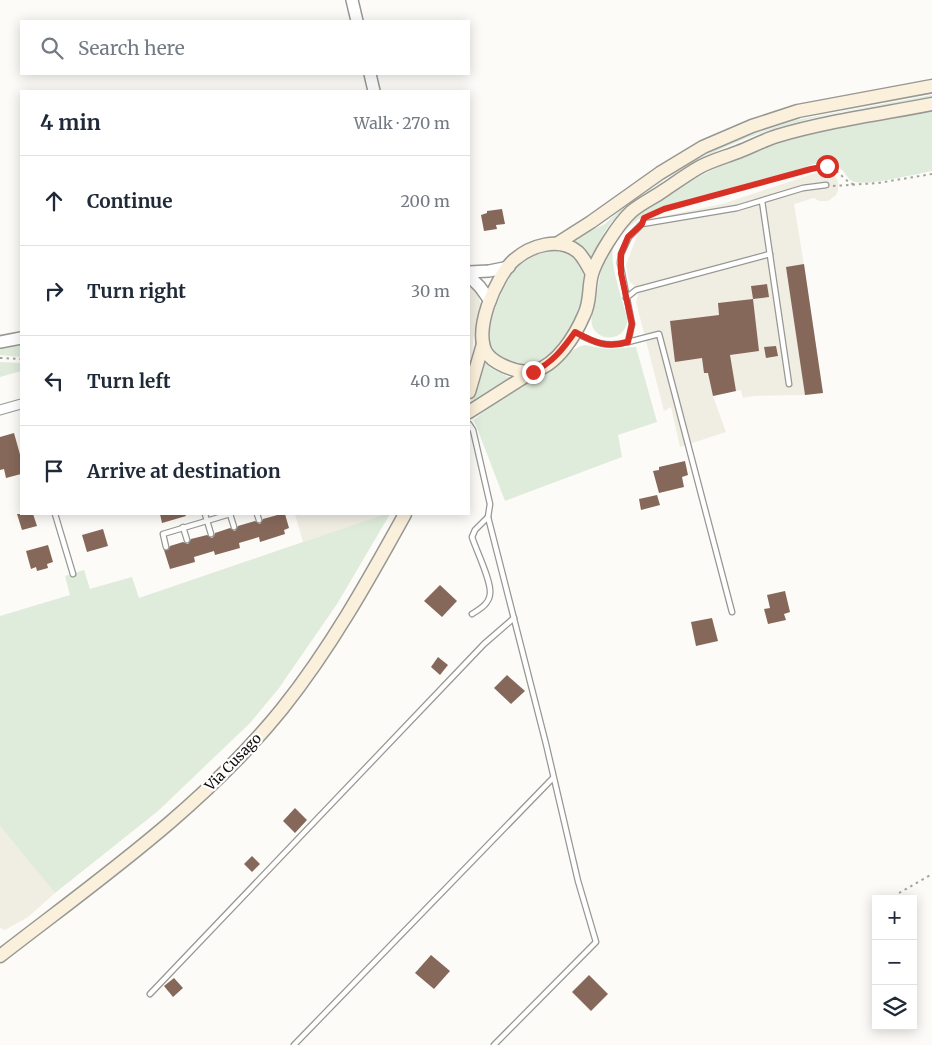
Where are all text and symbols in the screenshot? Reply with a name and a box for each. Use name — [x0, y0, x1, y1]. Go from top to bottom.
search box — [20, 20, 470, 75]
icon: search — [38, 34, 66, 62]
text: Search here — [78, 36, 185, 60]
text: 4 min — [40, 109, 101, 136]
text: Walk · 270 m — [354, 113, 450, 133]
route start — [816, 155, 839, 178]
icon: ahead — [40, 187, 68, 215]
text: Continue — [87, 189, 173, 213]
text: 200 m — [400, 191, 450, 211]
icon: right — [40, 277, 68, 305]
text: Turn right — [87, 279, 186, 303]
text: 30 m — [411, 281, 450, 301]
route end — [522, 361, 545, 384]
icon: left — [40, 367, 68, 395]
text: Turn left — [87, 369, 171, 393]
text: 40 m — [410, 371, 450, 391]
icon: arrive — [40, 457, 68, 485]
text: Arrive at destination — [87, 459, 281, 483]
street label: Via Cusago — [200, 729, 265, 795]
map controls — [872, 895, 917, 1030]
button: + — [872, 895, 917, 940]
button: − — [872, 940, 917, 985]
button: layers — [872, 985, 917, 1030]

